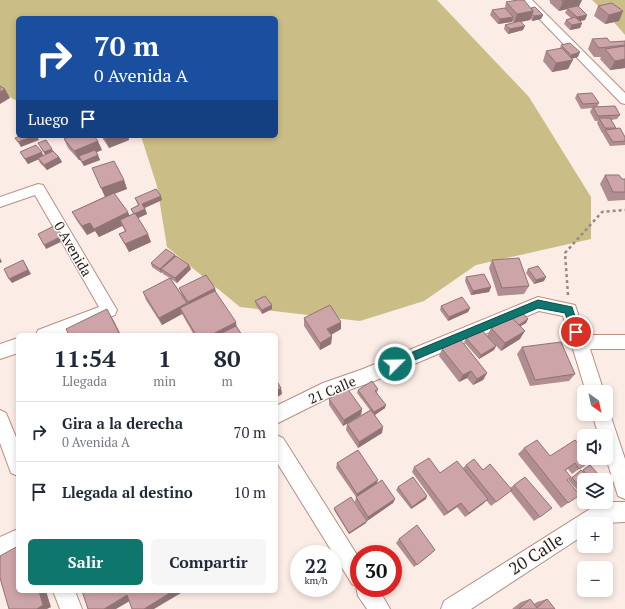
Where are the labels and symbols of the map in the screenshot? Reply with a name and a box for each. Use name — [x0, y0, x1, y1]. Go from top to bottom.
street label: 0 Avenida — [50, 218, 97, 280]
pin — [559, 315, 593, 349]
position arrow — [374, 343, 416, 385]
street label: 21 Calle — [305, 371, 358, 408]
north arrow — [577, 385, 613, 421]
street label: 20 Calle — [504, 527, 567, 580]
speed limit sign: 30 — [350, 545, 402, 597]

